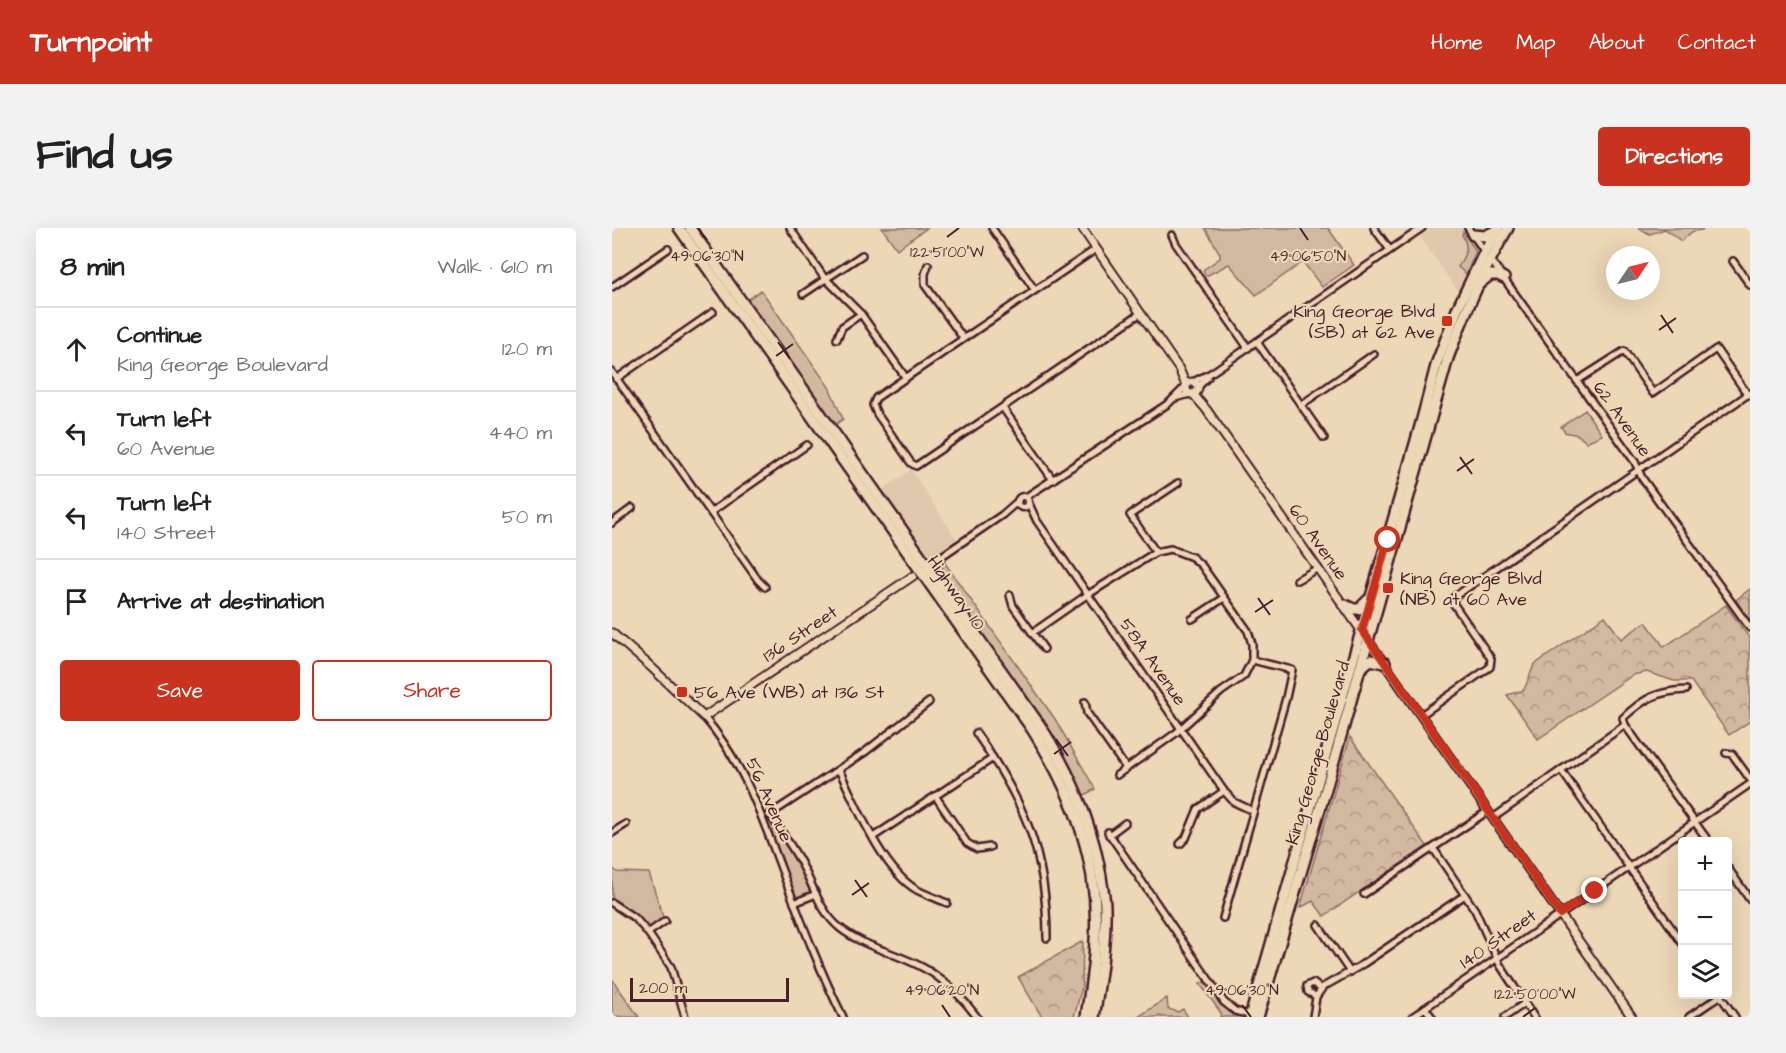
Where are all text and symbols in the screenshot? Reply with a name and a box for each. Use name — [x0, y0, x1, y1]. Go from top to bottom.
text: Turnpoint — [30, 23, 152, 62]
text: Home — [1431, 28, 1483, 57]
text: Map — [1516, 28, 1556, 57]
text: About — [1589, 28, 1645, 57]
text: Contact — [1678, 28, 1756, 57]
text: Find us — [36, 127, 173, 185]
button: Directions — [1598, 127, 1750, 186]
text: 122°51'00"W — [910, 242, 984, 263]
text: 49°06'30"N — [670, 246, 744, 267]
text: 49°06'50"N — [1270, 246, 1346, 267]
north arrow — [1606, 246, 1660, 300]
text: 8 min — [60, 249, 124, 285]
text: Walk · 610 m — [437, 253, 552, 281]
place label: King George Blvd (SB) at 62 Ave — [1293, 299, 1435, 345]
marker: King George Blvd (SB) at 62 Ave — [1440, 314, 1454, 328]
text: Continue — [117, 320, 202, 351]
icon: ahead — [60, 333, 93, 366]
text: 120 m — [502, 335, 552, 363]
text: King George Boulevard — [117, 351, 328, 379]
street label: 62 Avenue — [1587, 376, 1657, 462]
text: Turn left — [117, 404, 211, 435]
icon: left — [60, 417, 93, 450]
text: 440 m — [489, 419, 552, 447]
text: 60 Avenue — [117, 435, 215, 463]
text: Turn left — [117, 488, 211, 519]
street label: 60 Avenue — [1282, 499, 1354, 586]
icon: left — [60, 501, 93, 534]
text: 50 m — [502, 503, 552, 531]
text: 140 Street — [117, 519, 216, 547]
route start — [1374, 526, 1400, 552]
street label: Highway 10 — [920, 550, 991, 636]
place label: King George Blvd (NB) at 60 Ave — [1400, 566, 1542, 612]
marker: King George Blvd (NB) at 60 Ave — [1381, 581, 1395, 595]
icon: arrive — [60, 585, 93, 618]
text: Arrive at destination — [117, 586, 324, 617]
street label: 136 Street — [758, 599, 843, 668]
street label: 58A Avenue — [1114, 613, 1193, 711]
street label: King George Boulevard — [1280, 658, 1357, 848]
button: Save — [60, 660, 300, 721]
button: Share — [312, 660, 552, 721]
place label: 56 Ave (WB) at 136 St — [694, 680, 885, 705]
marker: 56 Ave (WB) at 136 St — [675, 685, 689, 699]
street label: 56 Avenue — [739, 754, 799, 846]
map controls — [1678, 837, 1732, 999]
button: + — [1678, 837, 1732, 891]
route end — [1581, 877, 1607, 903]
button: − — [1678, 891, 1732, 945]
street label: 140 Street — [1455, 903, 1542, 975]
button: layers — [1678, 945, 1732, 999]
scale bar — [630, 975, 789, 1002]
text: 200 m — [639, 977, 687, 999]
text: 49°06'20"N — [905, 980, 979, 1001]
text: 49°06'30"N — [1205, 980, 1279, 1001]
text: 122°50'00"W — [1494, 984, 1576, 1005]

